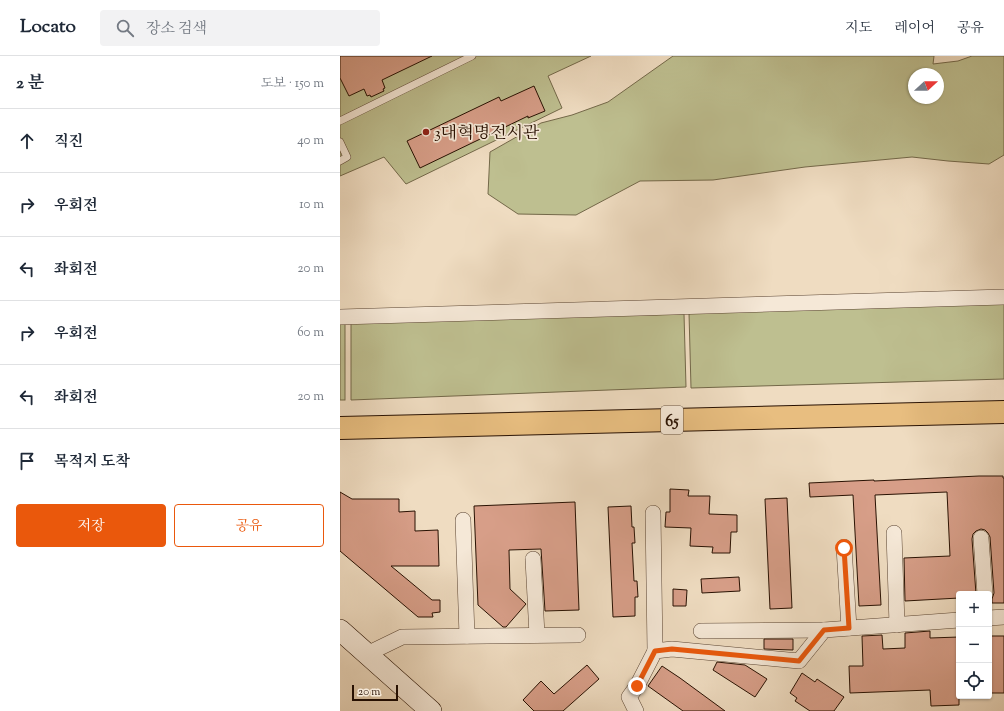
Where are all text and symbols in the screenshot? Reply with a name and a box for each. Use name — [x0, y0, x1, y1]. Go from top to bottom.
search box — [100, 10, 380, 46]
text: Locato — [20, 14, 76, 41]
icon: search — [114, 17, 136, 39]
text: 장소 검색 — [146, 19, 207, 40]
text: 지도 — [845, 19, 872, 39]
text: 레이어 — [894, 19, 935, 39]
text: 공유 — [957, 19, 984, 39]
north arrow — [908, 68, 944, 104]
text: 2 분 — [16, 72, 44, 96]
text: 도보 · 150 m — [261, 75, 324, 93]
place label: 3대혁명전시관 — [434, 122, 540, 146]
marker: 3대혁명전시관 — [421, 127, 431, 137]
icon: ahead — [16, 130, 38, 152]
text: 직진 — [54, 132, 83, 153]
text: 40 m — [297, 132, 324, 150]
icon: right — [16, 194, 38, 216]
text: 우회전 — [54, 196, 97, 217]
text: 10 m — [299, 196, 324, 214]
icon: left — [16, 258, 38, 280]
text: 좌회전 — [54, 260, 97, 281]
text: 20 m — [298, 260, 324, 278]
icon: right — [16, 322, 38, 344]
text: 우회전 — [54, 324, 97, 345]
text: 60 m — [297, 324, 324, 342]
icon: left — [16, 386, 38, 408]
text: 좌회전 — [54, 388, 97, 409]
text: 20 m — [298, 388, 324, 406]
road number: 65 — [661, 406, 683, 434]
icon: arrive — [16, 450, 38, 472]
text: 목적지 도착 — [54, 452, 130, 473]
button: 저장 — [16, 504, 166, 547]
button: 공유 — [174, 504, 324, 547]
route start — [835, 539, 853, 557]
map controls — [956, 591, 992, 699]
button: + — [956, 591, 992, 627]
button: − — [956, 627, 992, 663]
button: locate — [956, 663, 992, 699]
route end — [628, 677, 646, 695]
scale bar — [352, 683, 398, 702]
text: 20 m — [358, 684, 380, 700]

